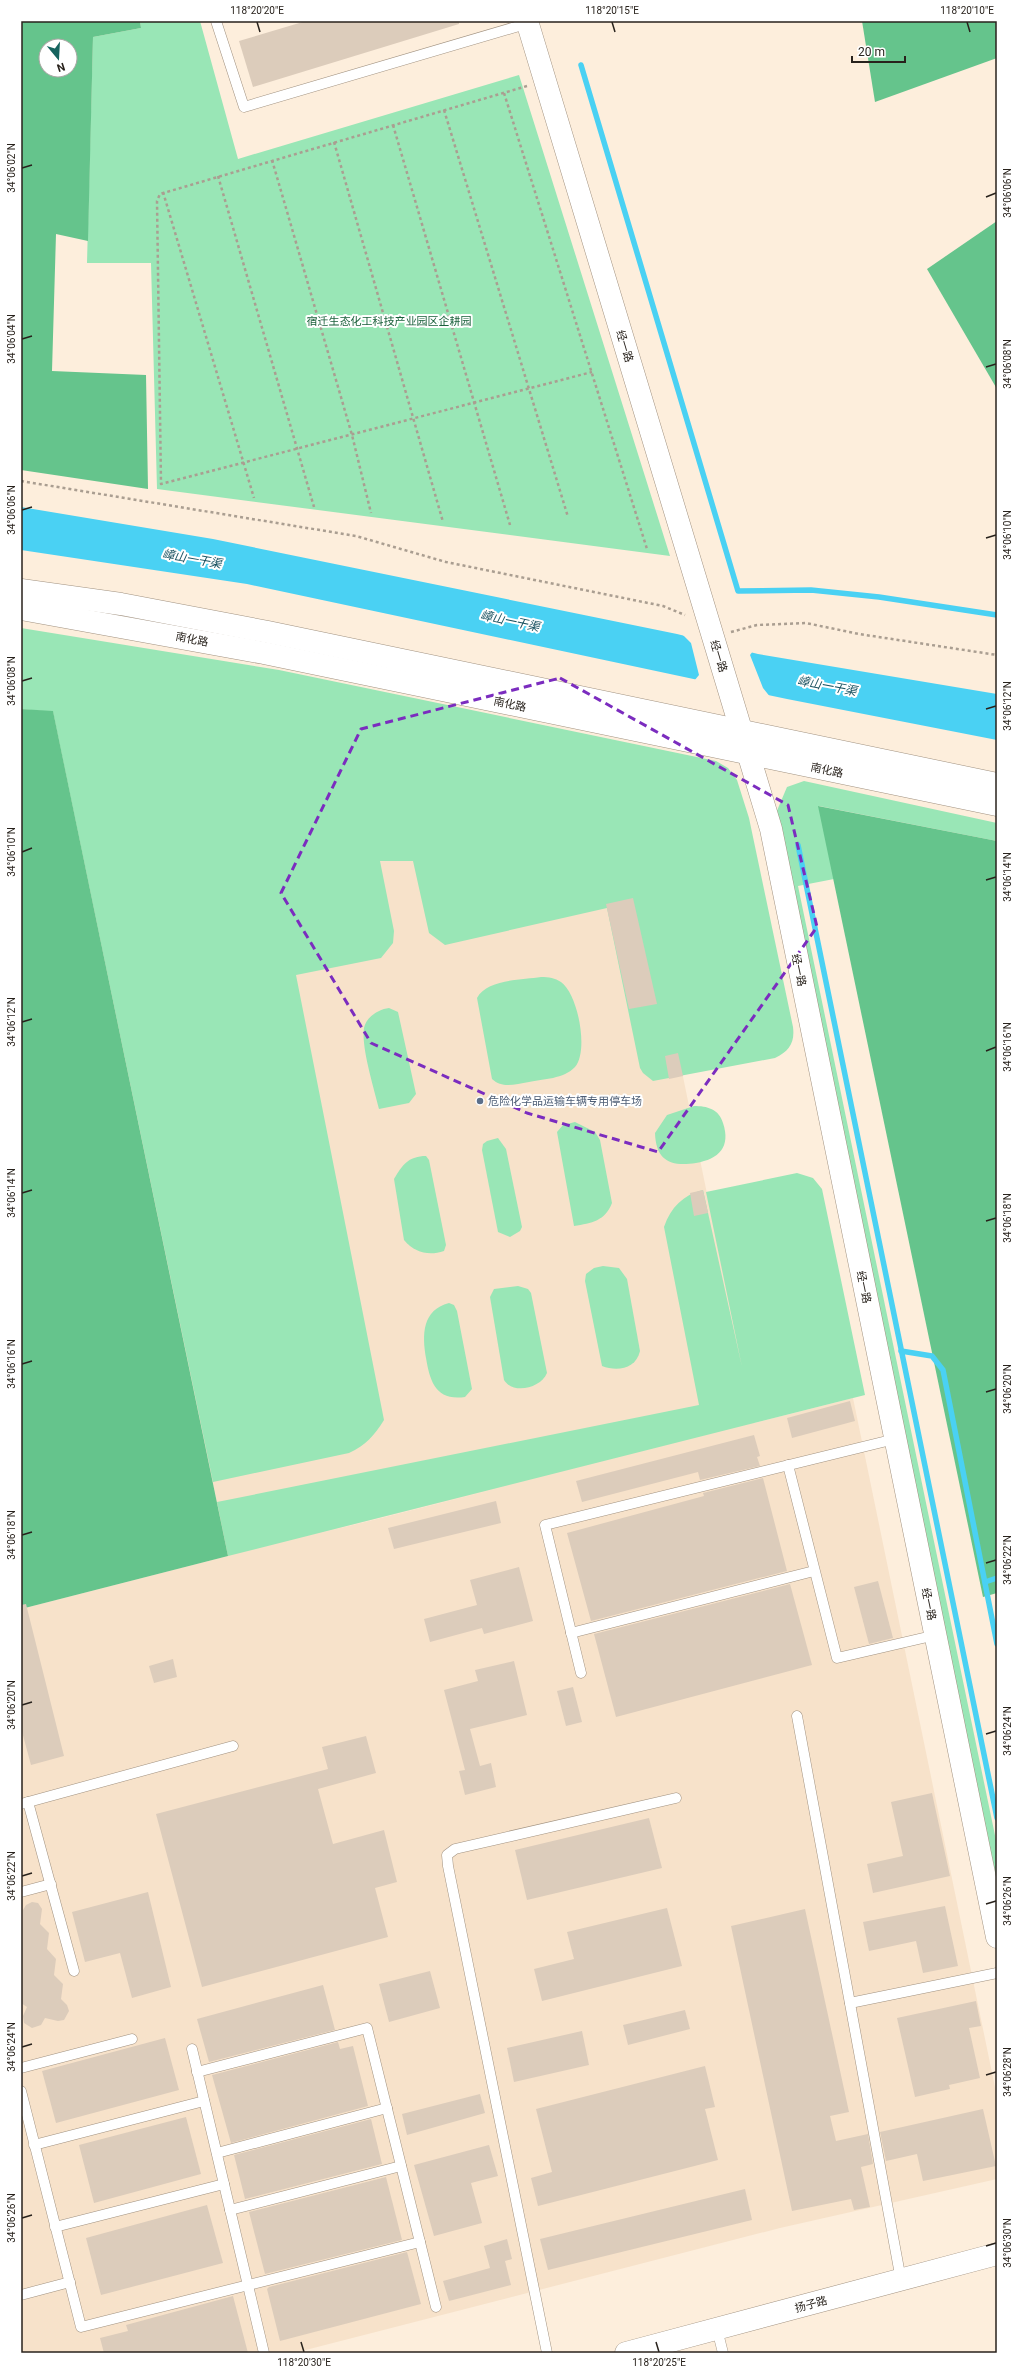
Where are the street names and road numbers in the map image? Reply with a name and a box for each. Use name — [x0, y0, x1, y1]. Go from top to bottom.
street label: 经一路 — [613, 328, 636, 364]
street label: 南化路 — [174, 630, 209, 649]
street label: 经一路 — [707, 638, 730, 674]
street label: 南化路 — [492, 695, 527, 714]
street label: 南化路 — [809, 761, 844, 780]
street label: 经一路 — [789, 953, 808, 988]
street label: 经一路 — [854, 1270, 873, 1305]
street label: 经一路 — [919, 1587, 938, 1622]
street label: 扬子路 — [794, 2294, 829, 2315]

